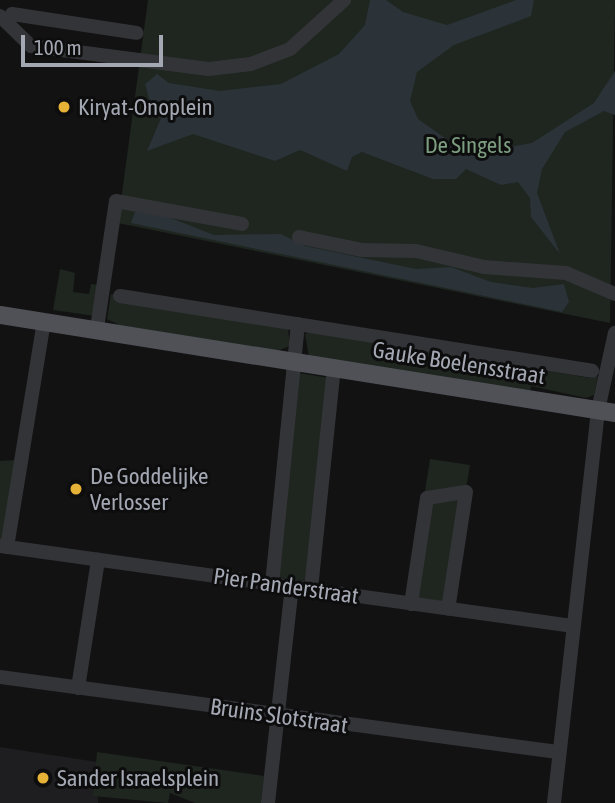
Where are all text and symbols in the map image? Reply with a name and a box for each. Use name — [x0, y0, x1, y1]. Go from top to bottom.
scale bar — [24, 21, 166, 65]
text: 100 m — [34, 35, 82, 59]
place label: Kiryat-Onoplein — [78, 93, 213, 121]
marker: Kiryat-Onoplein — [56, 99, 72, 115]
park label: De Singels — [425, 131, 511, 159]
street label: Gauke Boelensstraat — [371, 336, 547, 390]
place label: De Goddelijke Verlosser — [90, 462, 208, 516]
marker: De Goddelijke Verlosser — [68, 481, 84, 497]
street label: Pier Panderstraat — [212, 562, 360, 610]
street label: Bruins Slotstraat — [208, 693, 350, 739]
place label: Sander Israelsplein — [57, 764, 219, 792]
marker: Sander Israelsplein — [35, 770, 51, 786]

